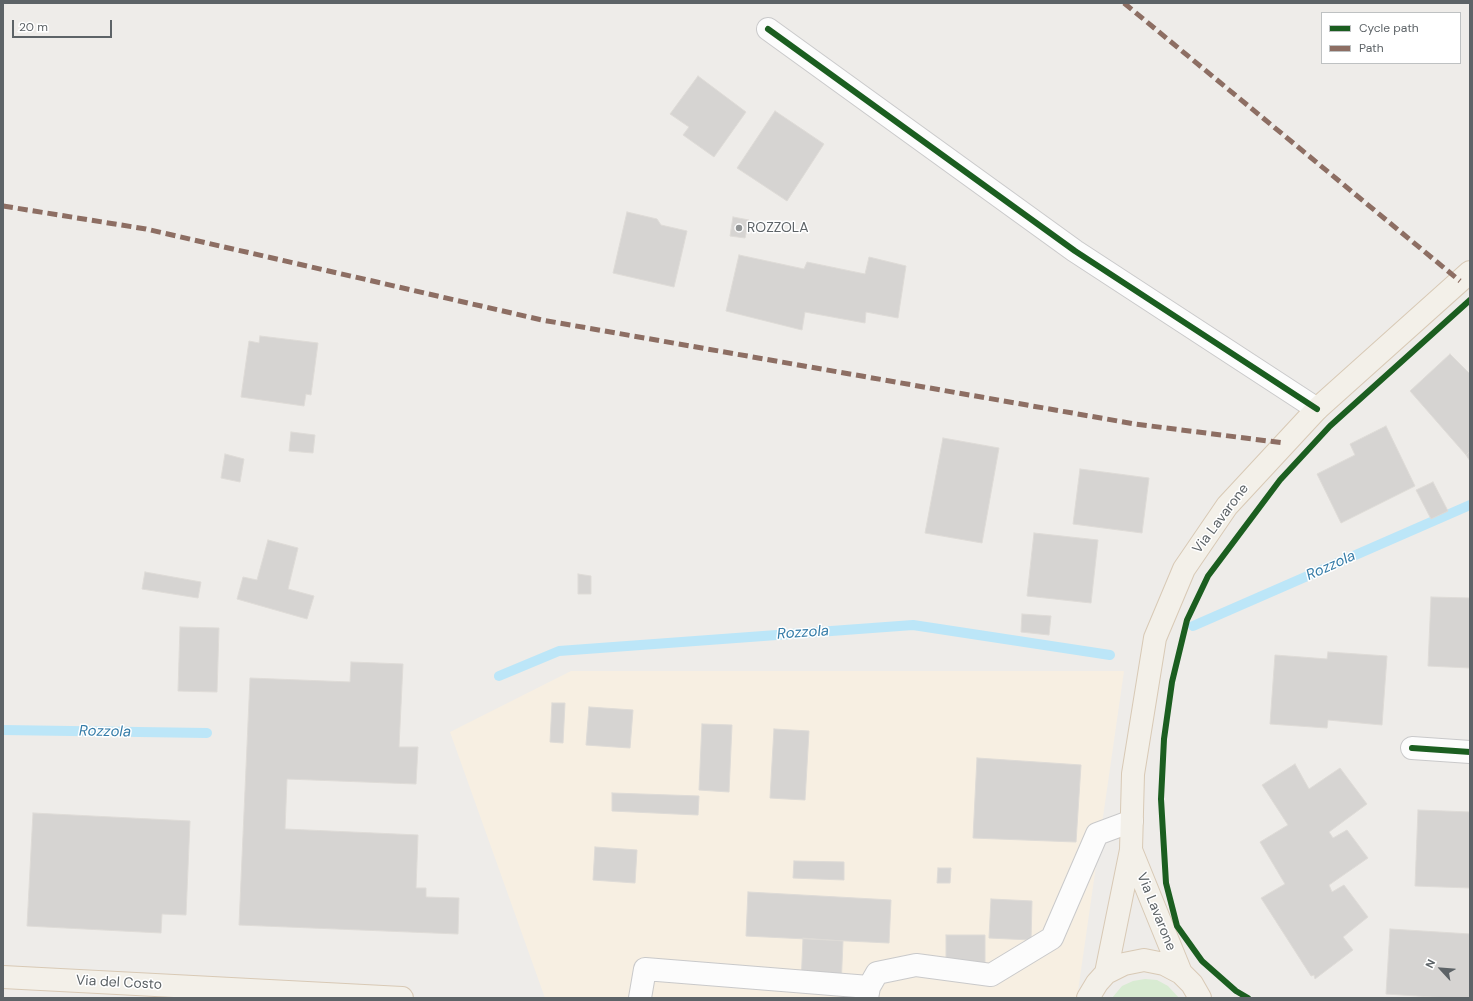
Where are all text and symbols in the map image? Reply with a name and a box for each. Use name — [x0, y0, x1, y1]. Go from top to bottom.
scale bar — [14, 12, 114, 38]
legend — [1321, 12, 1461, 64]
text: 20 m — [19, 19, 48, 35]
text: Cycle path — [1359, 20, 1419, 36]
text: Path — [1359, 40, 1384, 56]
place label: ROZZOLA — [747, 220, 809, 236]
marker: ROZZOLA — [734, 223, 744, 233]
street label: Via Lavarone — [1189, 481, 1253, 557]
water label: Rozzola — [1304, 547, 1358, 585]
water label: Rozzola — [776, 622, 830, 644]
water label: Rozzola — [79, 723, 131, 741]
street label: Via Lavarone — [1133, 871, 1179, 953]
north arrow — [1421, 949, 1461, 989]
text: N — [1422, 957, 1438, 970]
street label: Via del Costo — [75, 972, 163, 994]

